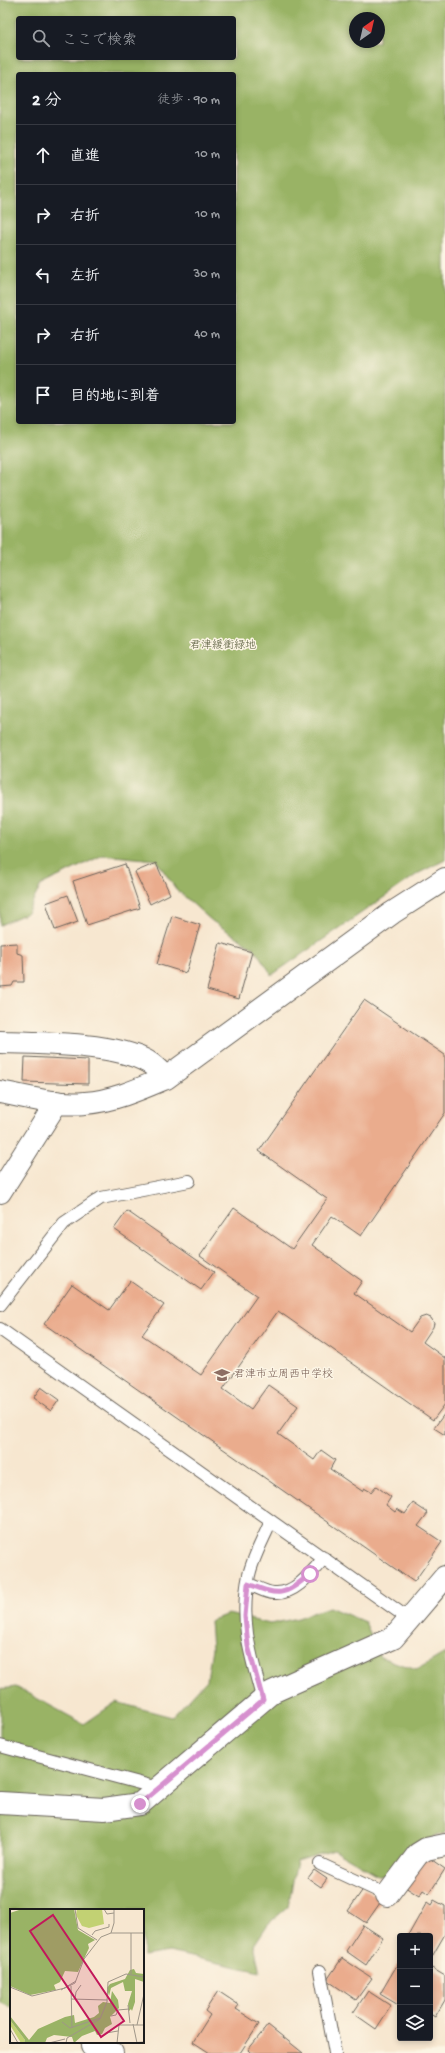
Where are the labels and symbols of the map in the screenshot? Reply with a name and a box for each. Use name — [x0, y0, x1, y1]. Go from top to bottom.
north arrow — [349, 12, 385, 48]
park label: 君津緩衝緑地 — [190, 639, 256, 652]
school or university icon: 君津市立周西中学校 — [213, 1366, 231, 1384]
place label: 君津市立周西中学校 — [234, 1368, 333, 1381]
route start — [301, 1565, 319, 1583]
route end — [131, 1795, 149, 1813]
inset map — [10, 1909, 144, 2043]

